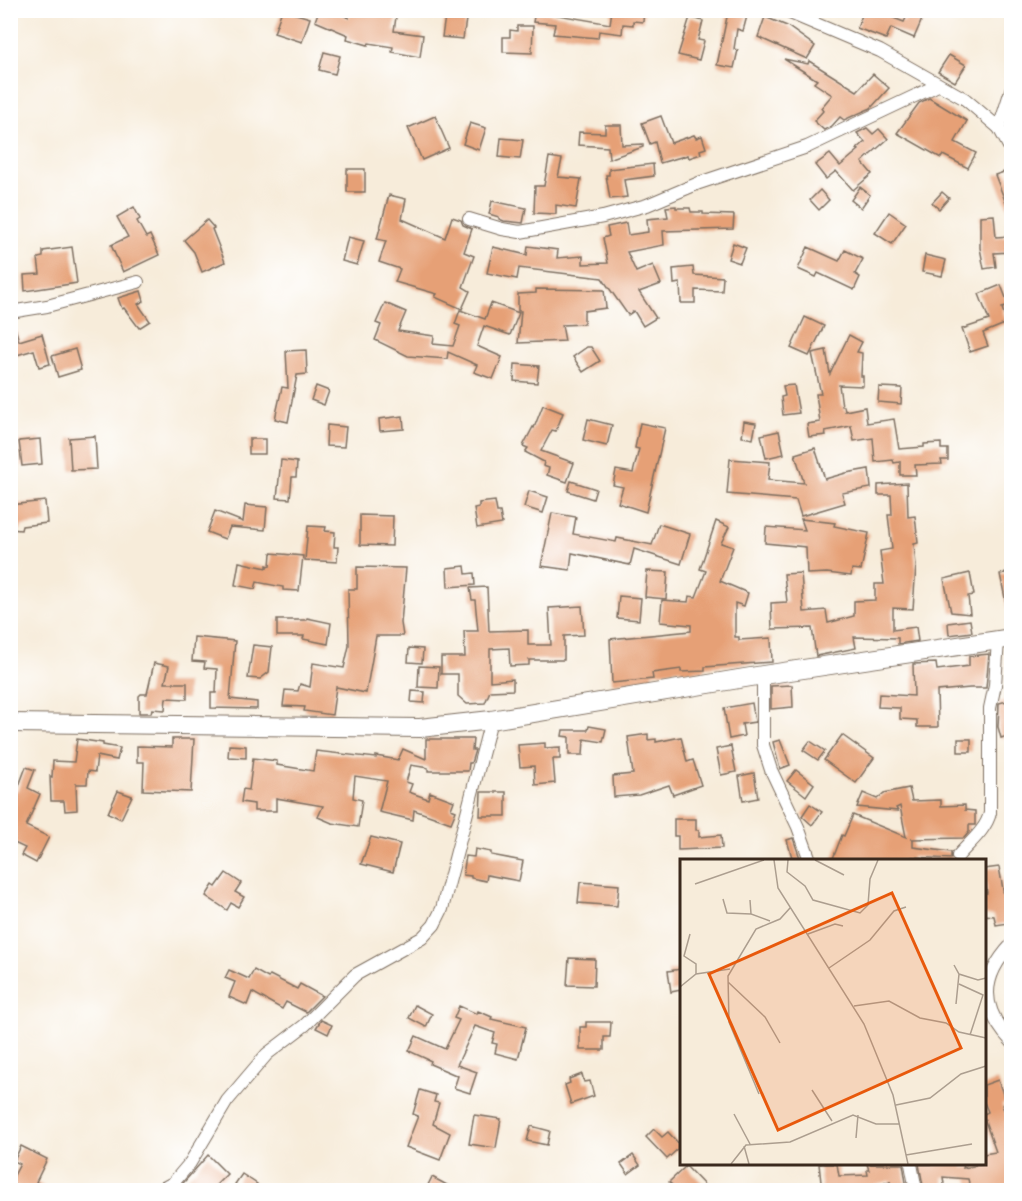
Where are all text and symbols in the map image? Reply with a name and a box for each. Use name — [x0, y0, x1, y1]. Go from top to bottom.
inset map — [680, 859, 986, 1165]

